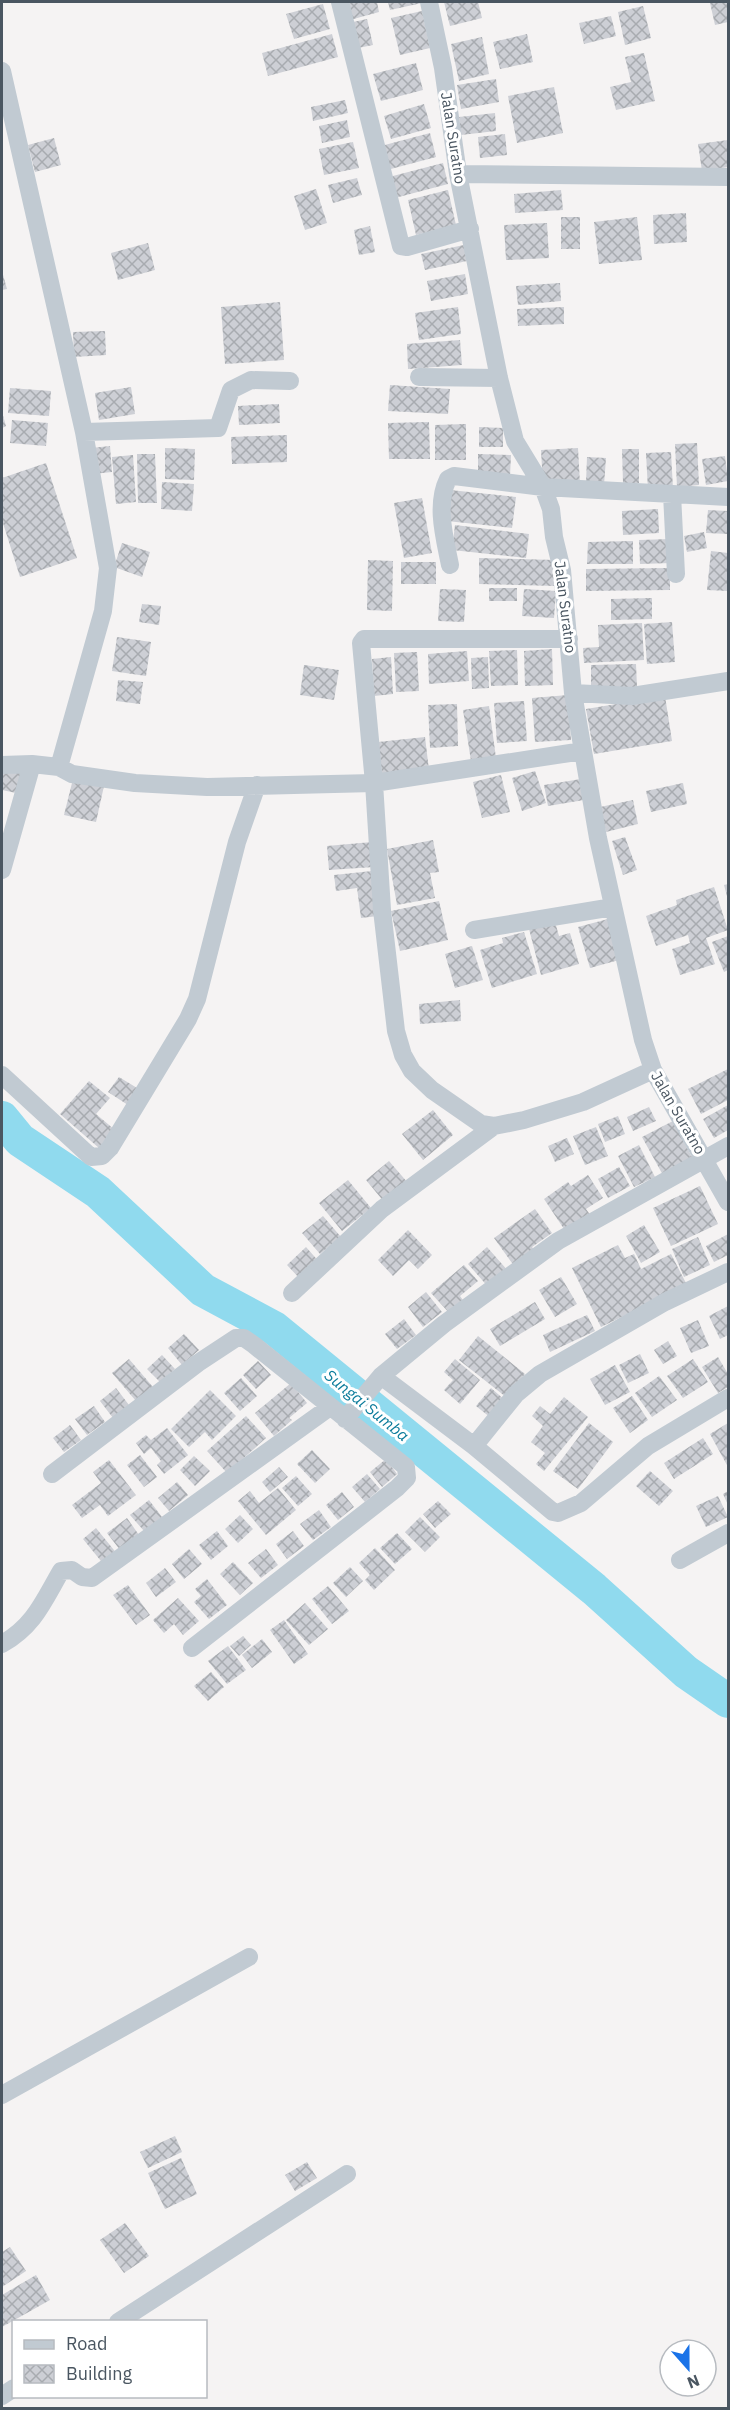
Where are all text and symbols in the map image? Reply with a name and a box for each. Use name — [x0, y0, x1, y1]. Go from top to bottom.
street label: Jalan Suratno — [437, 91, 470, 185]
street label: Jalan Suratno — [550, 560, 581, 654]
street label: Jalan Suratno — [647, 1068, 710, 1158]
water label: Sungai Sumba — [321, 1365, 413, 1445]
legend — [12, 2320, 207, 2398]
text: Road — [66, 2332, 107, 2355]
north arrow — [658, 2338, 718, 2398]
text: Building — [66, 2362, 133, 2385]
text: N — [684, 2371, 702, 2393]

